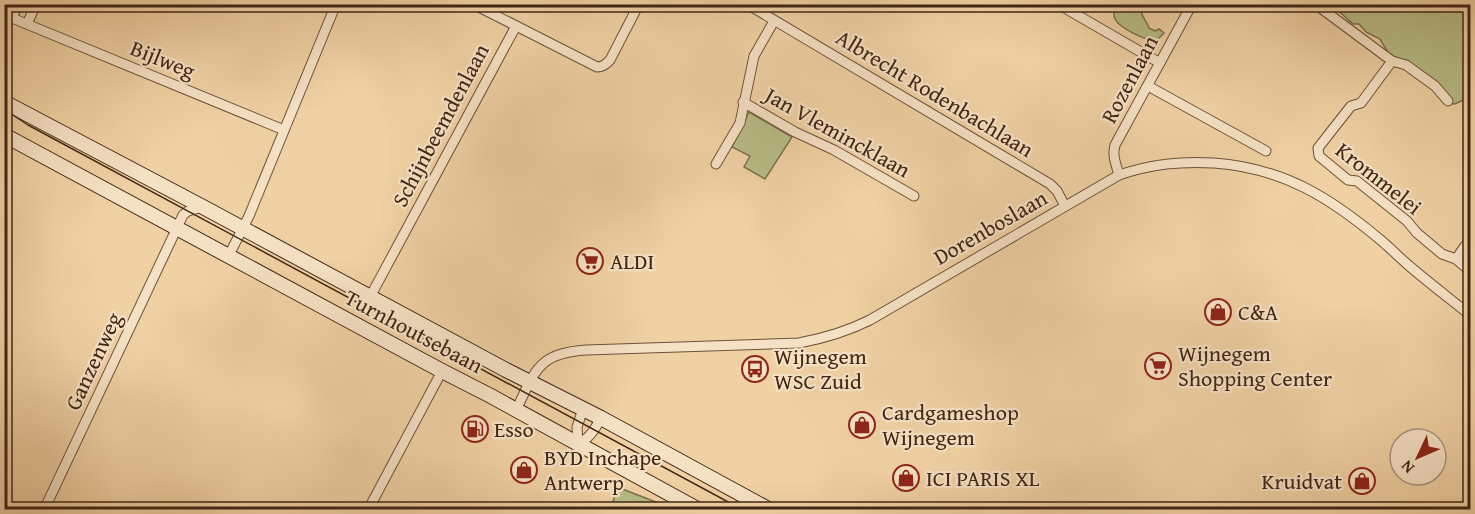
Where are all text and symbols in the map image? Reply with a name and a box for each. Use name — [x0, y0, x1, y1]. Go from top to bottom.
street label: Albrecht Rodenbachlaan — [830, 21, 1040, 165]
street label: Rozenlaan — [1092, 29, 1166, 129]
street label: Bijlweg — [126, 32, 200, 86]
street label: Schijnbeemdenlaan — [383, 37, 497, 212]
street label: Jan Vlemincklaan — [757, 77, 917, 186]
street label: Krommelei — [1329, 134, 1429, 222]
street label: Dorenboslaan — [927, 181, 1053, 273]
place label: ALDI — [610, 245, 654, 277]
supermarket icon: ALDI — [575, 246, 605, 276]
street label: Turnhoutsebaan — [339, 281, 489, 381]
place label: C&A — [1238, 296, 1279, 328]
shop icon: C&A — [1203, 297, 1233, 327]
street label: Ganzenweg — [56, 307, 130, 415]
place label: Wijnegem Shopping Center — [1178, 337, 1332, 394]
place label: Wijnegem WSC Zuid — [774, 340, 867, 397]
supermarket icon: Wijnegem Shopping Center — [1143, 351, 1173, 381]
bus stop icon: Wijnegem WSC Zuid — [740, 354, 770, 384]
place label: Cardgameshop Wijnegem — [882, 396, 1019, 453]
shop icon: Cardgameshop Wijnegem — [847, 410, 877, 440]
place label: Esso — [494, 413, 534, 445]
fuel station icon: Esso — [460, 414, 490, 444]
north arrow — [1388, 427, 1448, 487]
place label: BYD Inchape Antwerp — [544, 441, 661, 498]
shop icon: BYD Inchape Antwerp — [509, 455, 539, 485]
text: N — [1395, 455, 1420, 480]
place label: ICI PARIS XL — [926, 462, 1040, 494]
shop icon: ICI PARIS XL — [891, 463, 921, 493]
place label: Kruidvat — [1261, 465, 1342, 497]
shop icon: Kruidvat — [1347, 466, 1377, 496]

